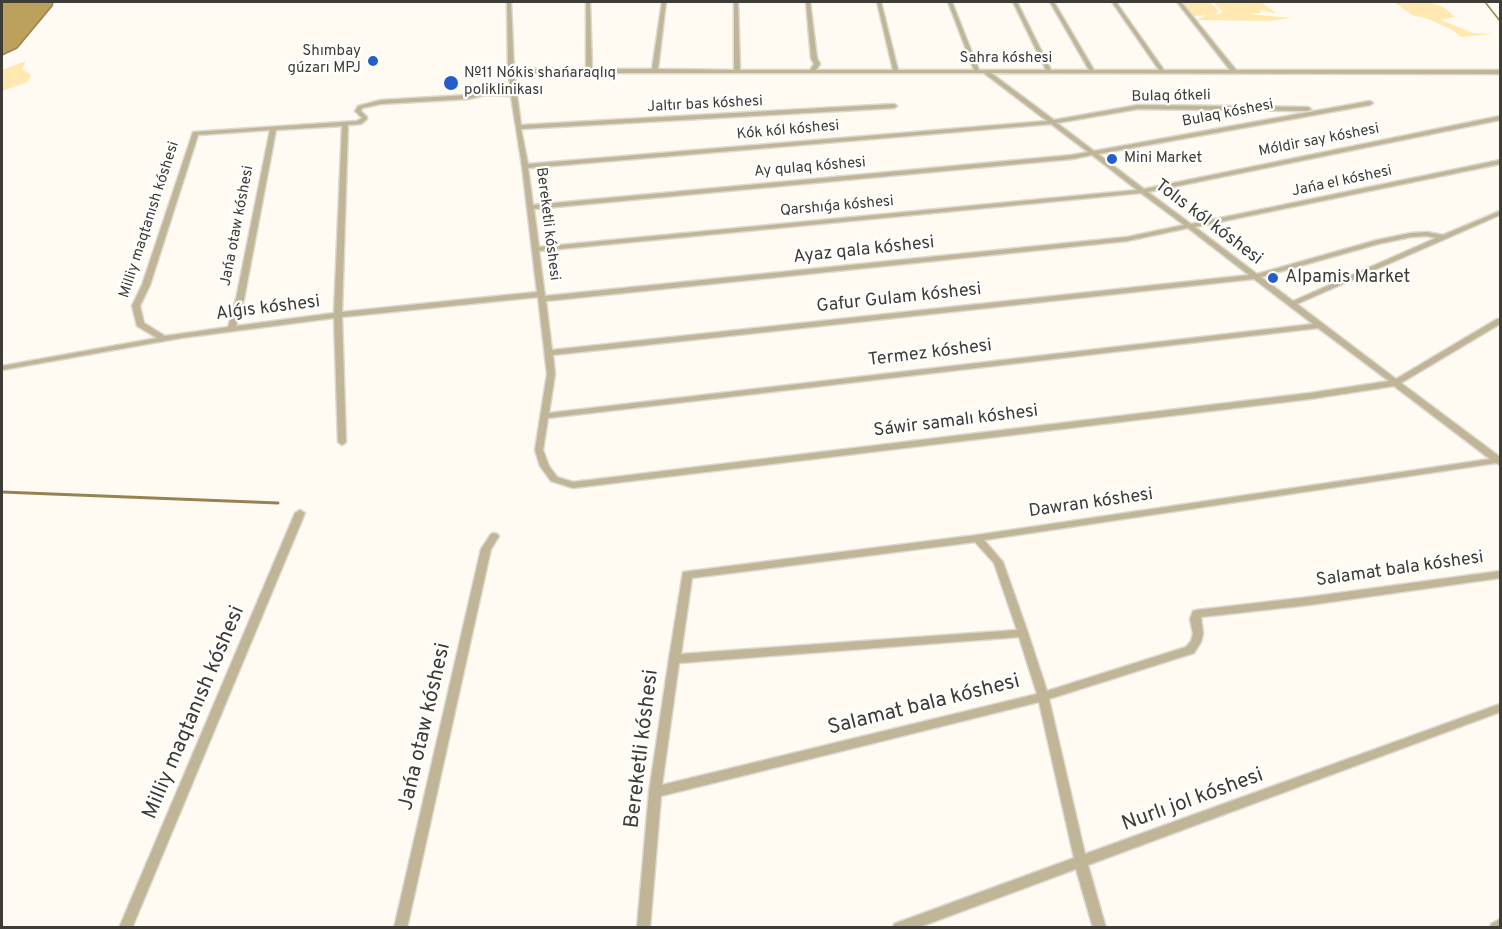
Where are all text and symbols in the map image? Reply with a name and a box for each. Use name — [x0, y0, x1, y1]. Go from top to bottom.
place label: Shımbay gúzarı MPJ — [288, 43, 361, 78]
street label: Sahra kóshesi — [960, 50, 1052, 68]
marker: Shımbay gúzarı MPJ — [366, 54, 380, 68]
place label: №11 Nókis shańaraqlıq poliklinikası — [464, 65, 616, 100]
marker: №11 Nókis shańaraqlıq poliklinikası — [442, 74, 460, 92]
street label: Bulaq ótkeli — [1131, 87, 1211, 107]
street label: Jaltır bas kóshesi — [647, 93, 763, 117]
street label: Bulaq kóshesi — [1181, 96, 1275, 132]
street label: Kók kól kóshesi — [736, 118, 840, 144]
street label: Móldir say kóshesi — [1257, 120, 1381, 162]
street label: Milliy maqtanısh kóshesi — [116, 139, 184, 301]
place label: Mini Market — [1124, 150, 1202, 168]
marker: Mini Market — [1105, 152, 1119, 166]
street label: Ay qulaq kóshesi — [753, 154, 867, 182]
street label: Jańa el kóshesi — [1290, 163, 1394, 201]
street label: Jańa otaw kóshesi — [218, 164, 258, 288]
street label: Bereketli kóshesi — [531, 166, 563, 282]
street label: Tolıs kól kóshesi — [1150, 175, 1266, 271]
street label: Qarshıǵa kóshesi — [779, 193, 895, 221]
street label: Ayaz qala kóshesi — [792, 233, 936, 269]
place label: Alpamis Market — [1285, 267, 1410, 289]
marker: Alpamis Market — [1266, 271, 1280, 285]
street label: Gafur Gulam kóshesi — [815, 280, 983, 318]
street label: Alǵıs kóshesi — [215, 292, 321, 326]
street label: Termez kóshesi — [867, 336, 993, 372]
street label: Sáwir samalı kóshesi — [873, 401, 1039, 443]
street label: Dawran kóshesi — [1027, 485, 1155, 523]
street label: Salamat bala kóshesi — [1315, 548, 1485, 592]
street label: Milliy maqtanısh kóshesi — [139, 603, 251, 823]
street label: Jańa otaw kóshesi — [394, 641, 458, 813]
street label: Bereketli kóshesi — [621, 668, 665, 830]
street label: Salamat bala kóshesi — [825, 670, 1023, 742]
street label: Nurlı jol kóshesi — [1119, 764, 1267, 838]

